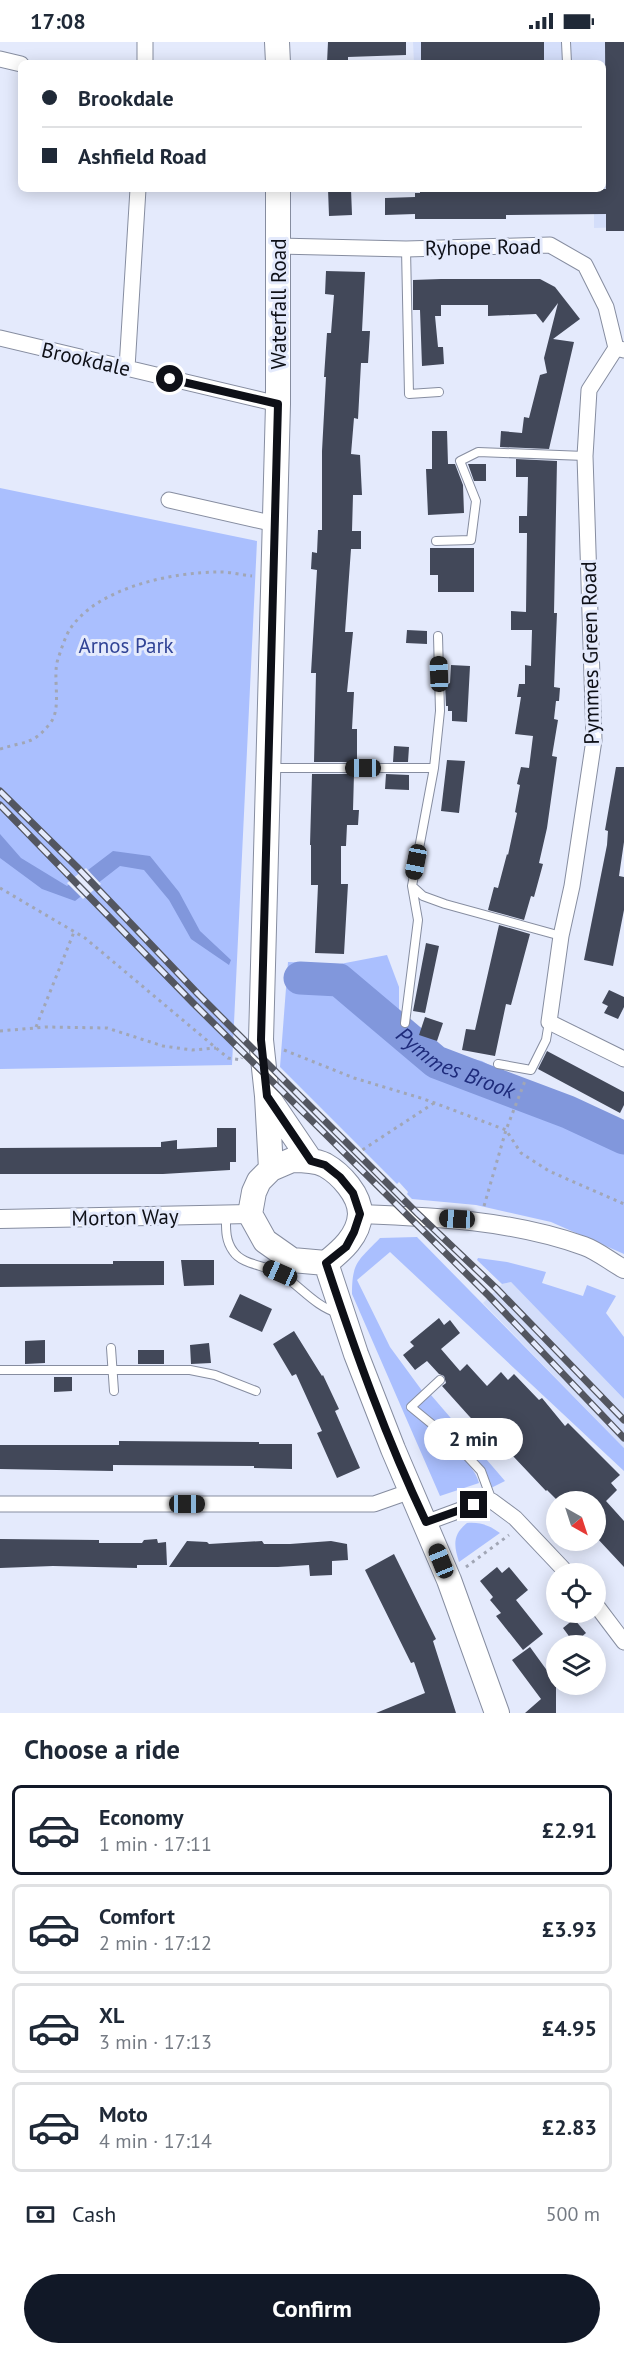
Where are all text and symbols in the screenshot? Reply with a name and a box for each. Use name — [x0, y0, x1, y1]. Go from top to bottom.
text: 17:08 — [30, 7, 86, 35]
text: Brookdale — [78, 84, 174, 112]
text: Ashfield Road — [78, 142, 207, 170]
street label: Ryhope Road — [425, 232, 541, 262]
street label: Waterfall Road — [265, 238, 292, 370]
street label: Brookdale — [39, 336, 133, 382]
route start — [156, 365, 183, 392]
street label: Pymmes Green Road — [575, 561, 605, 745]
park label: Arnos Park — [78, 632, 174, 659]
car — [429, 656, 449, 692]
car — [345, 759, 381, 777]
car — [404, 843, 428, 881]
water label: Pymmes Brook — [391, 1021, 520, 1105]
street label: Morton Way — [71, 1203, 179, 1231]
car — [439, 1209, 475, 1229]
car — [260, 1257, 300, 1289]
callout: 2 min — [424, 1418, 524, 1460]
text: 2 min — [449, 1426, 498, 1452]
route end — [460, 1491, 487, 1518]
north arrow — [546, 1491, 606, 1551]
map controls — [546, 1491, 606, 1695]
car — [169, 1495, 205, 1513]
car — [426, 1541, 456, 1581]
button: locate — [546, 1563, 606, 1623]
button: layers — [546, 1635, 606, 1695]
text: Choose a ride — [24, 1732, 180, 1766]
icon: car — [27, 1803, 81, 1857]
text: Economy — [99, 1803, 183, 1831]
text: £2.91 — [542, 1816, 597, 1844]
text: 1 min · 17:11 — [99, 1831, 212, 1857]
icon: car — [27, 1902, 81, 1956]
text: Comfort — [99, 1902, 175, 1930]
text: £3.93 — [542, 1915, 597, 1943]
text: 2 min · 17:12 — [99, 1930, 212, 1956]
icon: car — [27, 2001, 81, 2055]
text: XL — [99, 2001, 124, 2029]
text: £4.95 — [542, 2014, 597, 2042]
text: 3 min · 17:13 — [99, 2029, 212, 2055]
icon: car — [27, 2100, 81, 2154]
text: Moto — [99, 2100, 148, 2128]
text: £2.83 — [542, 2113, 597, 2141]
text: 4 min · 17:14 — [99, 2128, 212, 2154]
icon: cash — [24, 2198, 57, 2231]
text: Cash — [72, 2200, 116, 2228]
text: 500 m — [546, 2201, 600, 2227]
button: Confirm — [24, 2274, 600, 2343]

